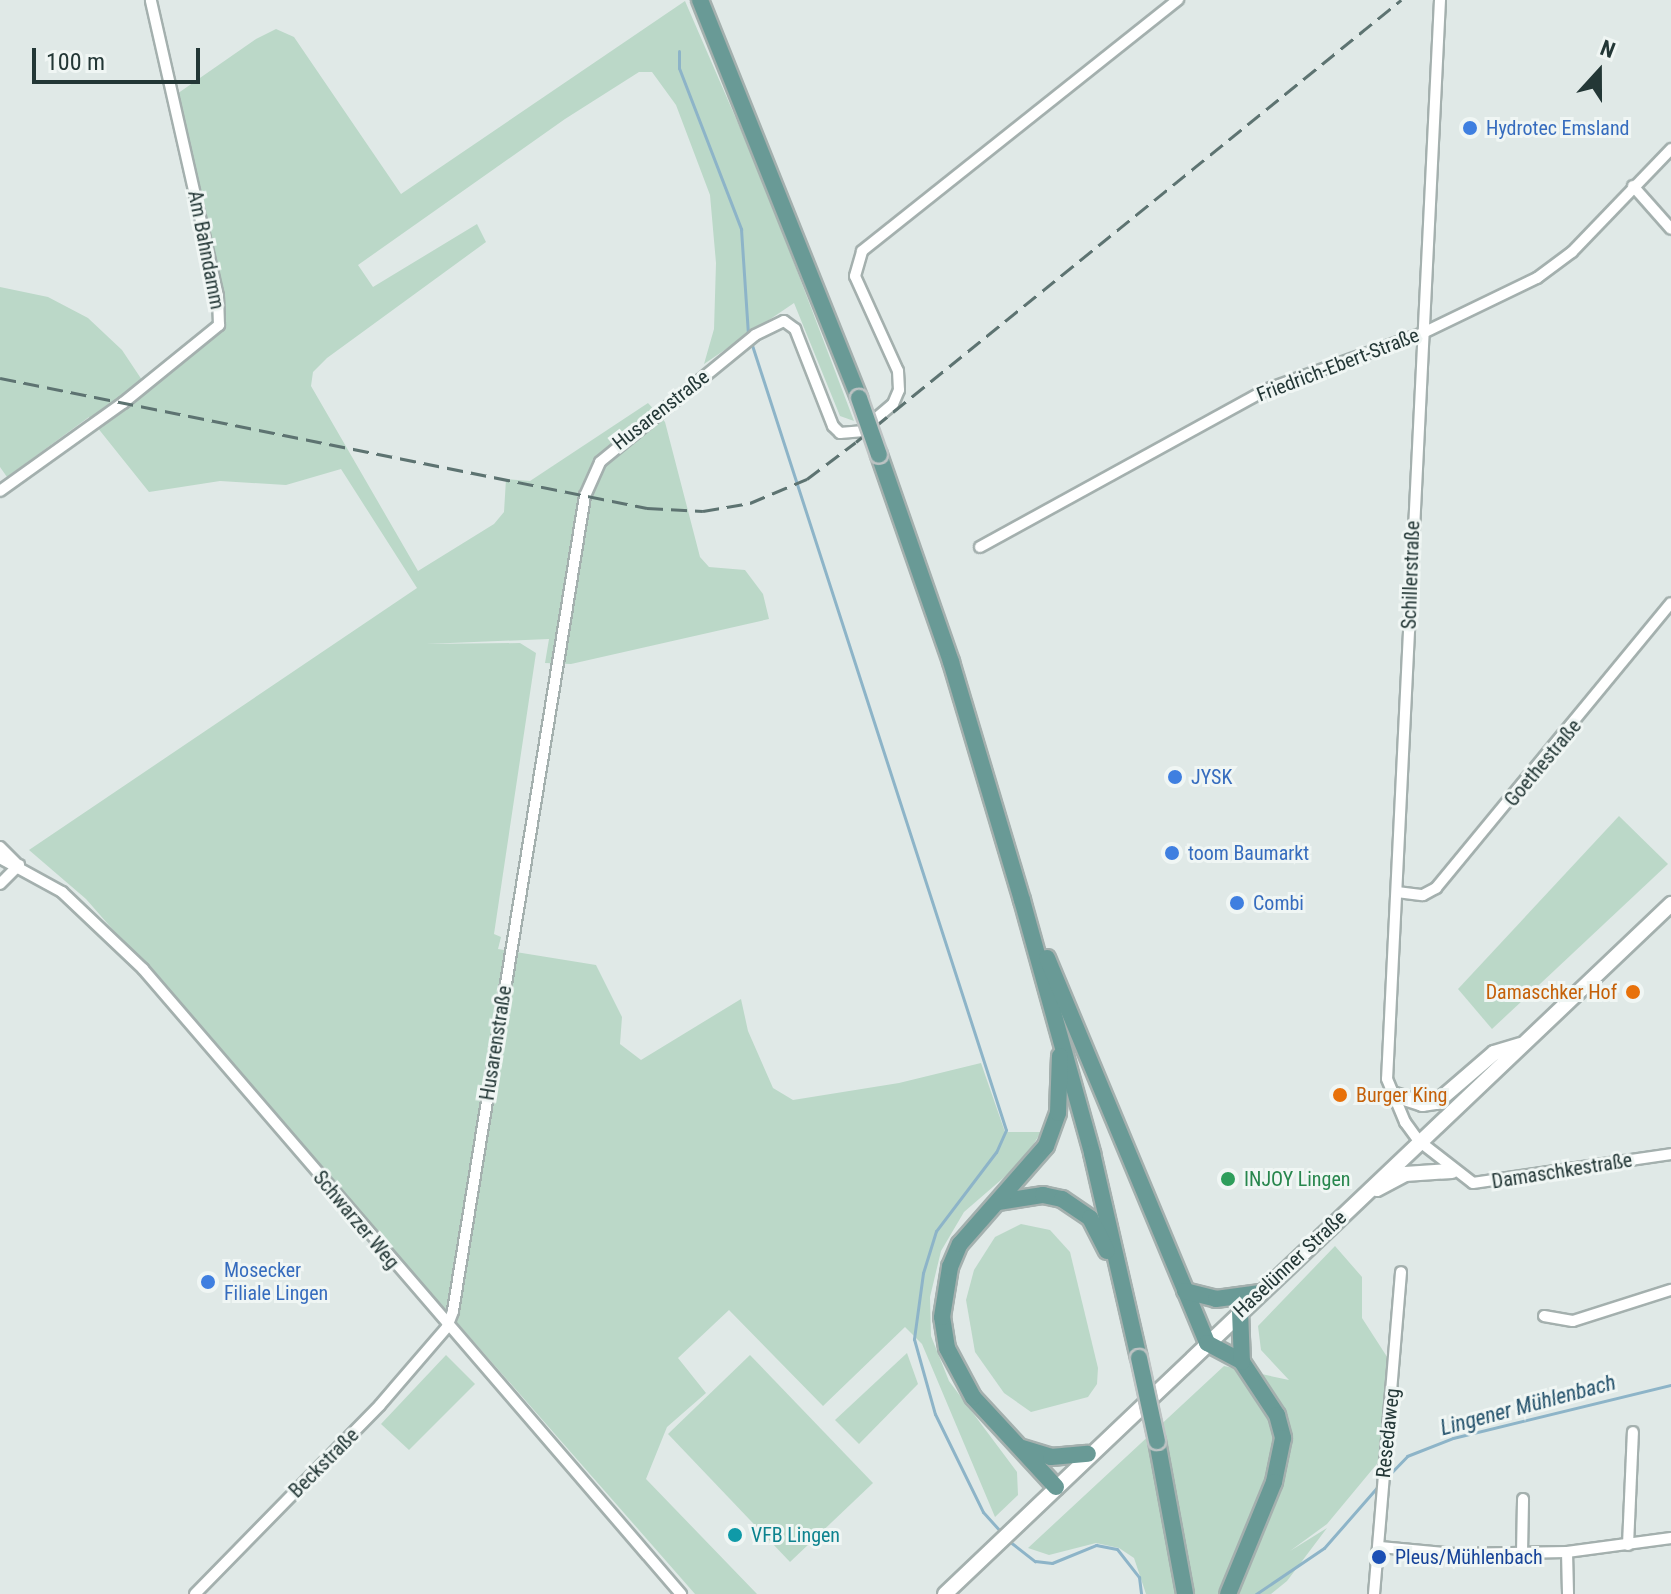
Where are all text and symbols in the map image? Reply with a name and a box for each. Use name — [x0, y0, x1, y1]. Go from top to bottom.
scale bar — [36, 32, 204, 82]
north arrow — [1559, 32, 1639, 112]
text: N — [1597, 35, 1619, 63]
text: 100 m — [46, 48, 105, 76]
place label: Hydrotec Emsland — [1486, 116, 1629, 140]
marker: Hydrotec Emsland — [1461, 119, 1479, 137]
street label: Am Bahndamm — [183, 188, 229, 312]
street label: Friedrich-Ebert-Straße — [1253, 323, 1423, 407]
street label: Husarenstraße — [608, 365, 714, 455]
street label: Schillerstraße — [1397, 520, 1425, 630]
street label: Goethestraße — [1500, 715, 1586, 811]
place label: JYSK — [1191, 765, 1232, 789]
marker: JYSK — [1166, 768, 1184, 786]
place label: toom Baumarkt — [1188, 841, 1309, 865]
marker: toom Baumarkt — [1163, 844, 1181, 862]
place label: Combi — [1253, 891, 1304, 915]
marker: Combi — [1228, 894, 1246, 912]
place label: Damaschker Hof — [1486, 980, 1617, 1004]
marker: Damaschker Hof — [1624, 983, 1642, 1001]
street label: Husarenstraße — [475, 984, 517, 1102]
place label: Burger King — [1356, 1083, 1447, 1107]
marker: Burger King — [1331, 1086, 1349, 1104]
street label: Damaschkestraße — [1490, 1148, 1634, 1194]
street label: Schwarzer Weg — [308, 1166, 404, 1274]
place label: INJOY Lingen — [1244, 1167, 1350, 1191]
marker: INJOY Lingen — [1219, 1170, 1237, 1188]
street label: Haselünner Straße — [1229, 1206, 1351, 1322]
place label: Mosecker Filiale Lingen — [224, 1258, 328, 1305]
marker: Mosecker Filiale Lingen — [199, 1273, 217, 1291]
water label: Lingener Mühlenbach — [1437, 1369, 1619, 1441]
street label: Resedaweg — [1371, 1387, 1405, 1479]
street label: Beckstraße — [284, 1423, 364, 1503]
place label: VFB Lingen — [751, 1523, 840, 1547]
marker: VFB Lingen — [726, 1526, 744, 1544]
place label: Pleus/Mühlenbach — [1395, 1545, 1543, 1569]
marker: Pleus/Mühlenbach — [1370, 1548, 1388, 1566]

